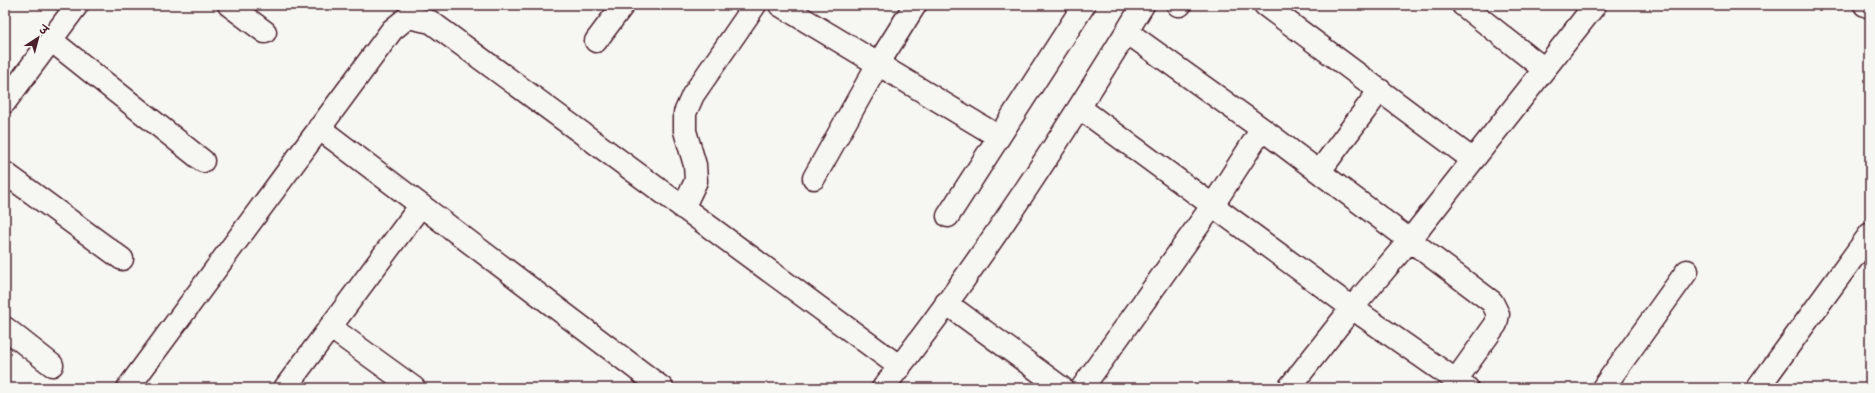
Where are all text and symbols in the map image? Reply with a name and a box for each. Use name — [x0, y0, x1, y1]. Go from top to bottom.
north arrow — [18, 18, 58, 58]
text: उ — [36, 22, 52, 39]

